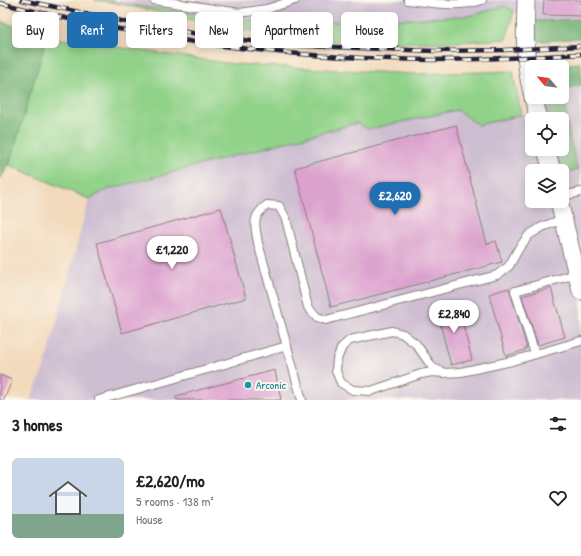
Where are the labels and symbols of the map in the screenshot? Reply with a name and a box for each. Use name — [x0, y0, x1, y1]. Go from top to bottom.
north arrow — [525, 60, 569, 104]
pin: £2,620 — [362, 182, 428, 216]
pin: £1,220 — [139, 236, 205, 270]
pin: £2,840 — [421, 300, 487, 334]
place label: Arconic — [256, 378, 287, 392]
marker: Arconic — [243, 380, 253, 390]

